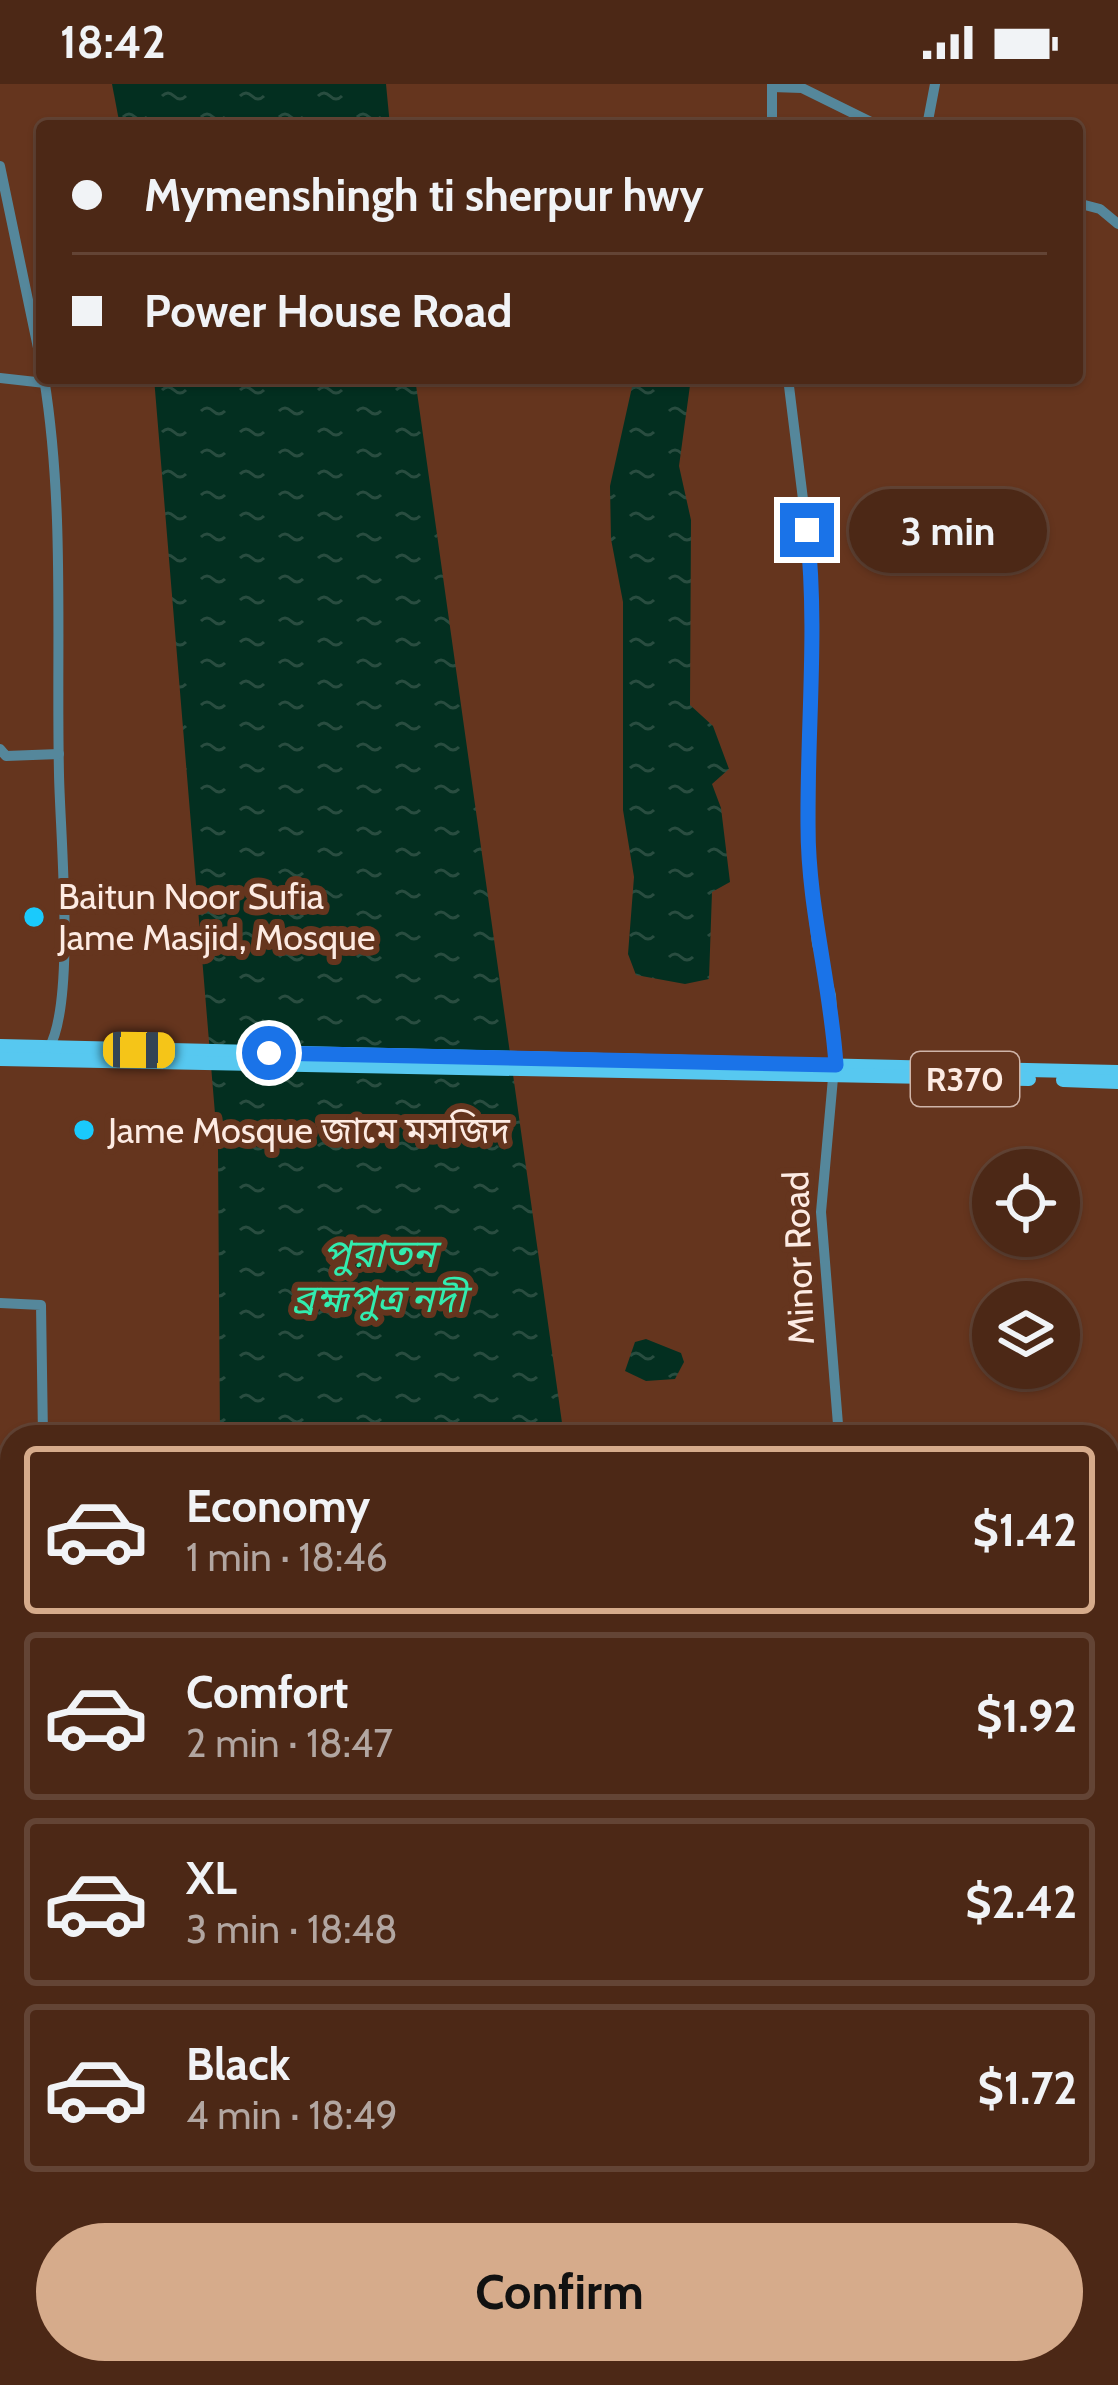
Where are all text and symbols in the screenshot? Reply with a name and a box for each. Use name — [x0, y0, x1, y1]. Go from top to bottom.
text: 18:42 — [60, 15, 166, 69]
text: Mymenshingh ti sherpur hwy — [144, 168, 704, 222]
text: Power House Road — [144, 284, 512, 338]
callout: 3 min — [849, 488, 1047, 572]
route end — [780, 503, 834, 557]
text: 3 min — [901, 507, 995, 555]
place label: Baitun Noor Sufia Jame Masjid, Mosque — [57, 874, 375, 959]
marker: Baitun Noor Sufia Jame Masjid, Mosque — [21, 904, 47, 930]
route start — [242, 1026, 296, 1080]
car — [103, 1031, 175, 1069]
road number: R370 — [911, 1052, 1019, 1106]
place label: Jame Mosque জামে মসজিদ — [107, 1108, 511, 1152]
marker: Jame Mosque জামে মসজিদ — [71, 1117, 97, 1143]
map controls — [972, 1149, 1080, 1389]
button: locate — [972, 1149, 1080, 1257]
street label: Minor Road — [773, 1170, 823, 1346]
water label: পুরাতন ব্রহ্মপুত্র নদী — [292, 1229, 472, 1322]
button: layers — [972, 1281, 1080, 1389]
icon: car — [42, 1476, 150, 1584]
text: Economy — [186, 1479, 370, 1533]
text: $1.42 — [973, 1503, 1077, 1557]
text: 1 min · 18:46 — [186, 1533, 388, 1581]
icon: car — [42, 1662, 150, 1770]
text: Comfort — [186, 1665, 349, 1719]
text: $1.92 — [976, 1689, 1077, 1743]
text: 2 min · 18:47 — [186, 1719, 393, 1767]
icon: car — [42, 1848, 150, 1956]
text: XL — [186, 1851, 237, 1905]
text: $2.42 — [965, 1875, 1077, 1929]
text: 3 min · 18:48 — [186, 1905, 398, 1953]
icon: car — [42, 2034, 150, 2142]
text: Black — [186, 2037, 290, 2091]
text: $1.72 — [978, 2061, 1077, 2115]
text: 4 min · 18:49 — [186, 2091, 398, 2139]
button: Confirm — [36, 2223, 1083, 2361]

